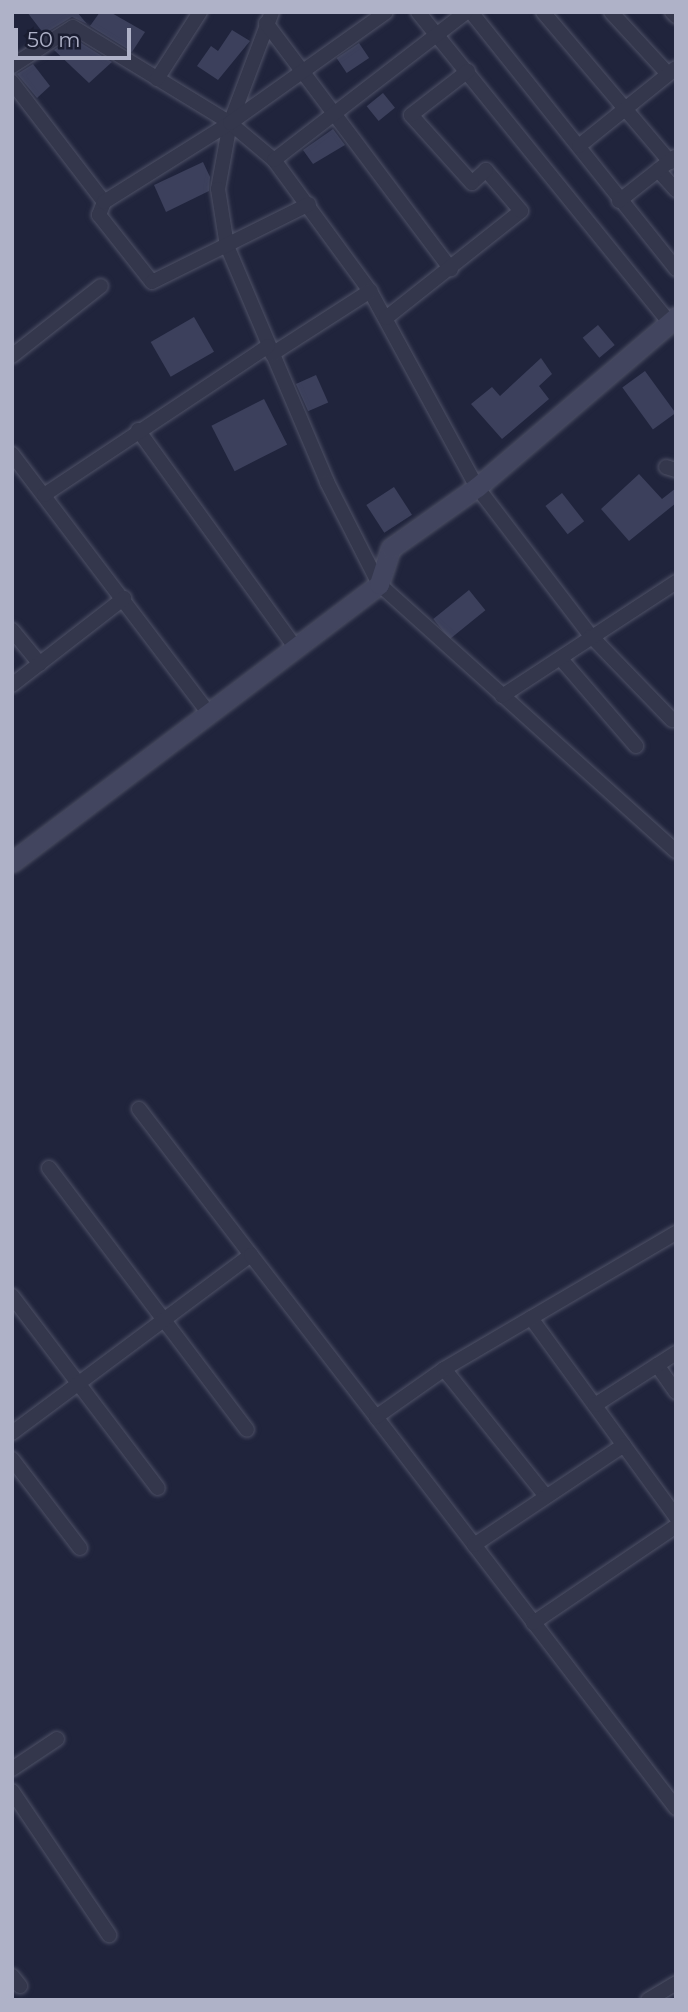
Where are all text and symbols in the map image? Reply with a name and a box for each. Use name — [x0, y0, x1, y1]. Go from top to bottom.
scale bar — [18, 14, 135, 58]
text: 50 m — [27, 27, 81, 52]

